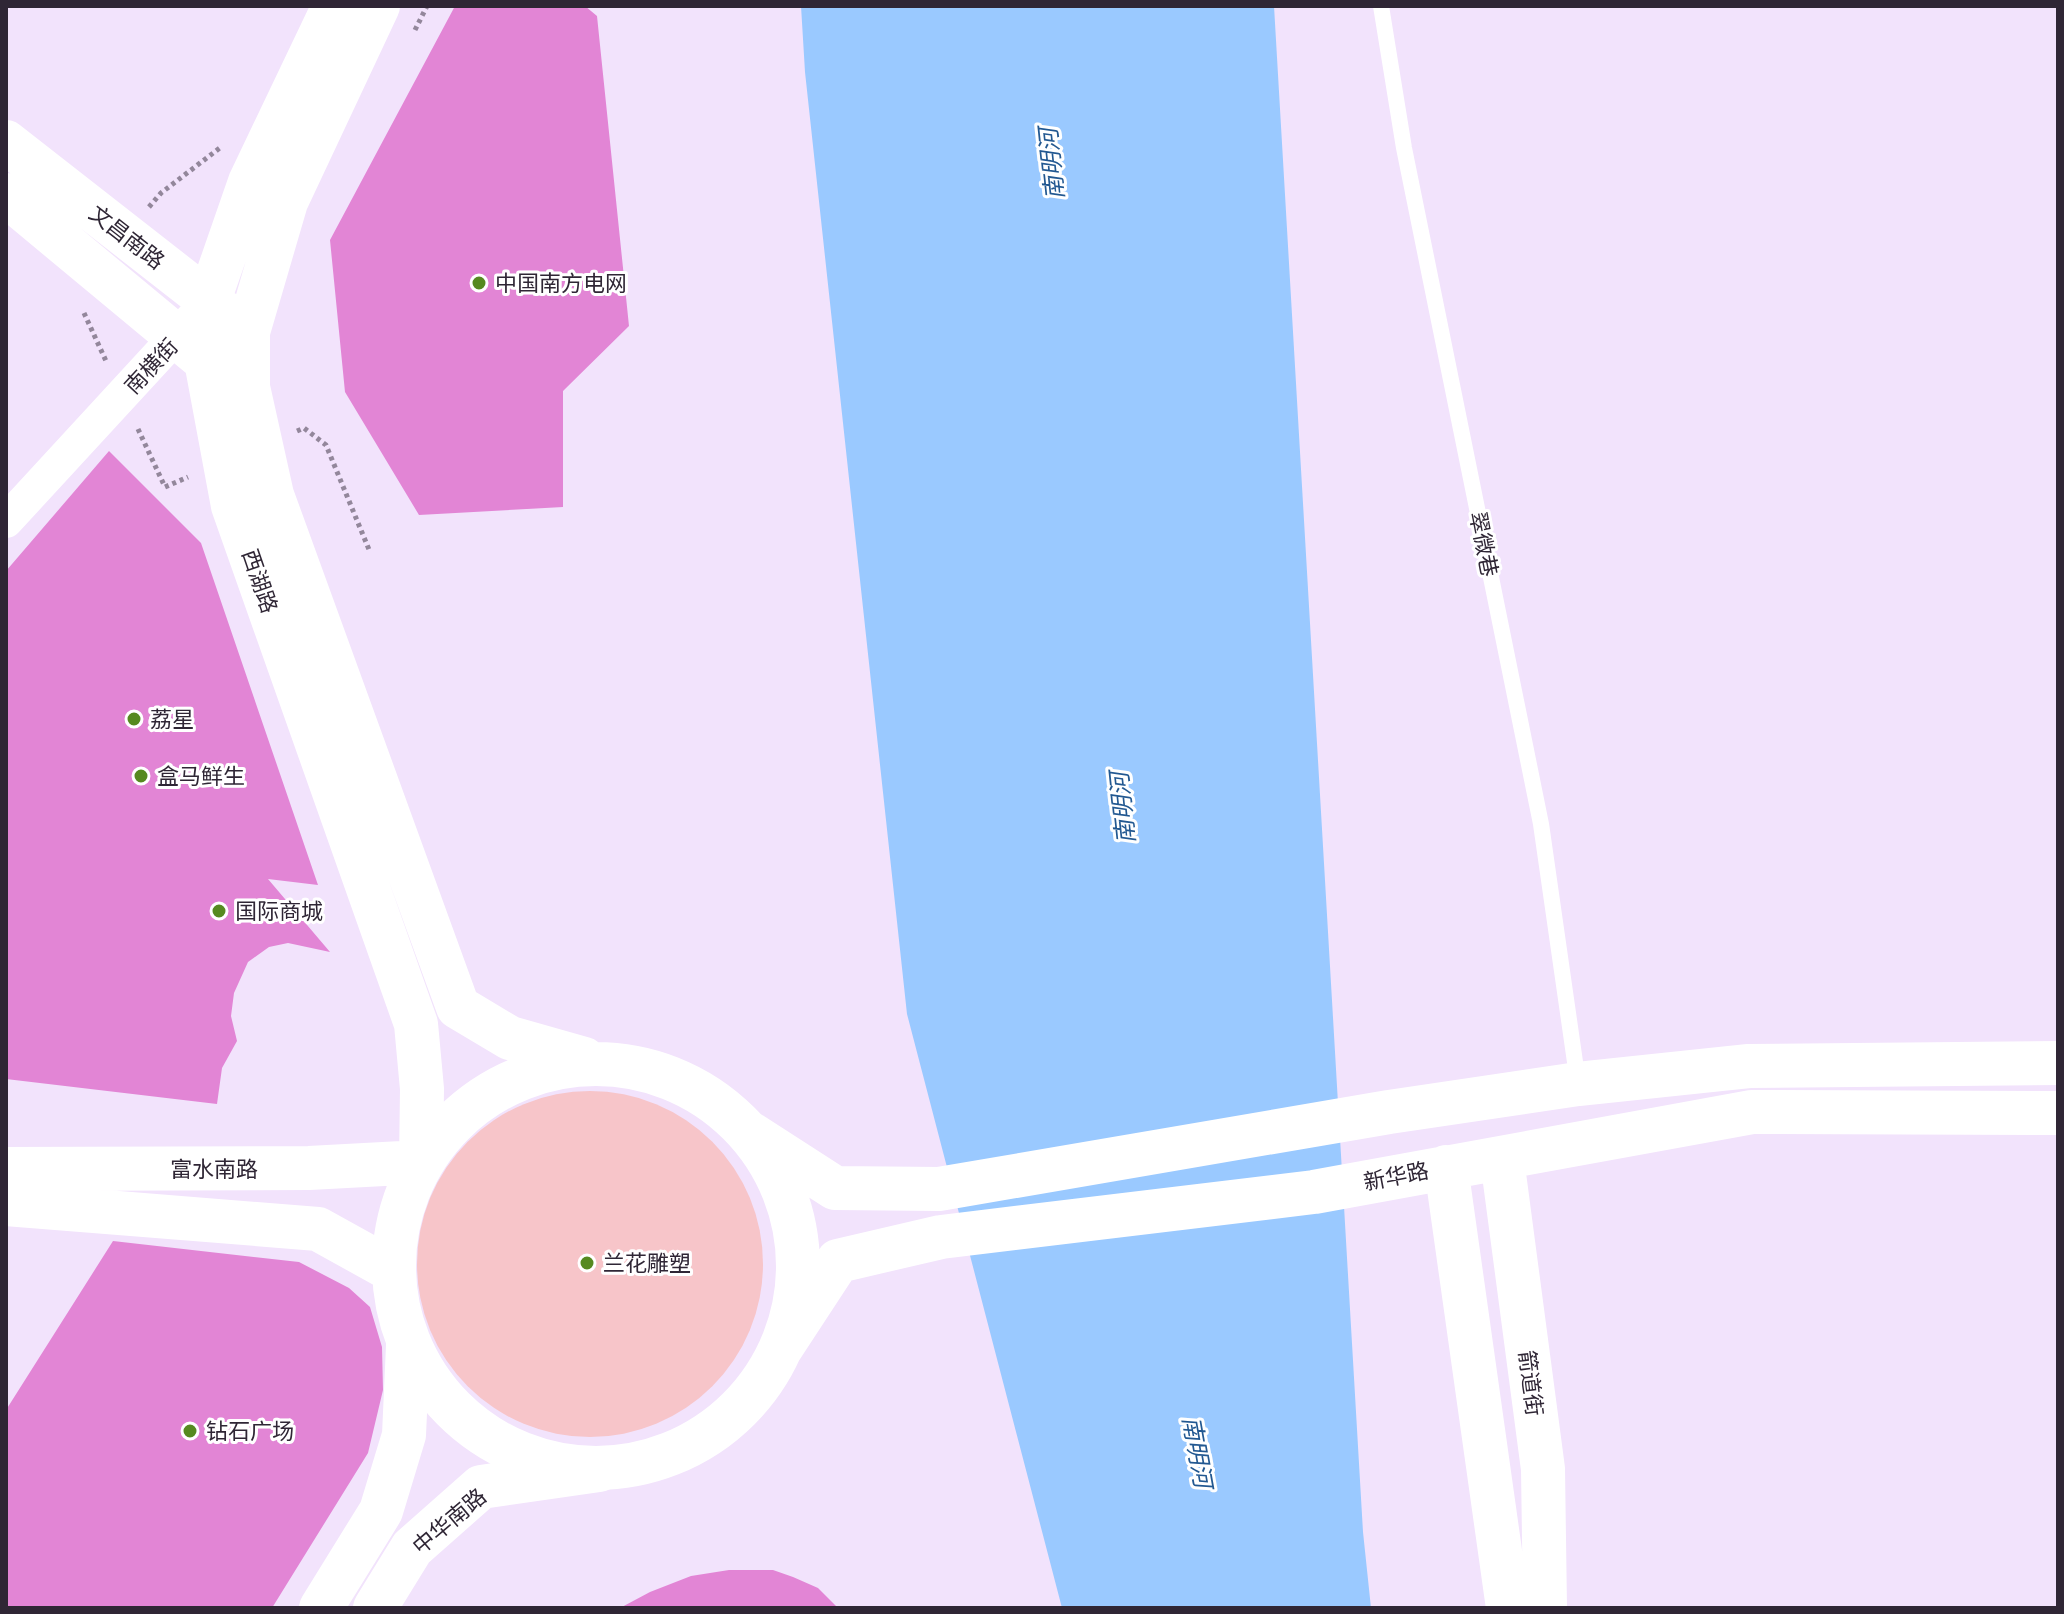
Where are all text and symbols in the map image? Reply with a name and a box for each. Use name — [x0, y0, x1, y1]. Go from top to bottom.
water label: 南明河 — [1032, 123, 1071, 201]
street label: 文昌南路 — [84, 199, 170, 275]
place label: 中国南方电网 — [495, 269, 627, 297]
marker: 中国南方电网 — [470, 274, 488, 292]
street label: 南横街 — [118, 332, 184, 400]
street label: 翠微巷 — [1464, 509, 1504, 579]
street label: 西湖路 — [236, 545, 284, 617]
place label: 荔星 — [150, 705, 194, 733]
marker: 荔星 — [125, 710, 143, 728]
place label: 盒马鲜生 — [157, 762, 245, 790]
marker: 盒马鲜生 — [132, 767, 150, 785]
water label: 南明河 — [1103, 767, 1142, 845]
place label: 国际商城 — [235, 897, 323, 925]
marker: 国际商城 — [210, 902, 228, 920]
street label: 富水南路 — [170, 1155, 258, 1183]
street label: 新华路 — [1361, 1156, 1431, 1196]
place label: 兰花雕塑 — [603, 1249, 691, 1277]
marker: 兰花雕塑 — [578, 1254, 596, 1272]
street label: 箭道街 — [1513, 1349, 1549, 1417]
water label: 南明河 — [1176, 1414, 1220, 1494]
place label: 钻石广场 — [206, 1417, 294, 1445]
marker: 钻石广场 — [181, 1422, 199, 1440]
street label: 中华南路 — [406, 1482, 492, 1560]

